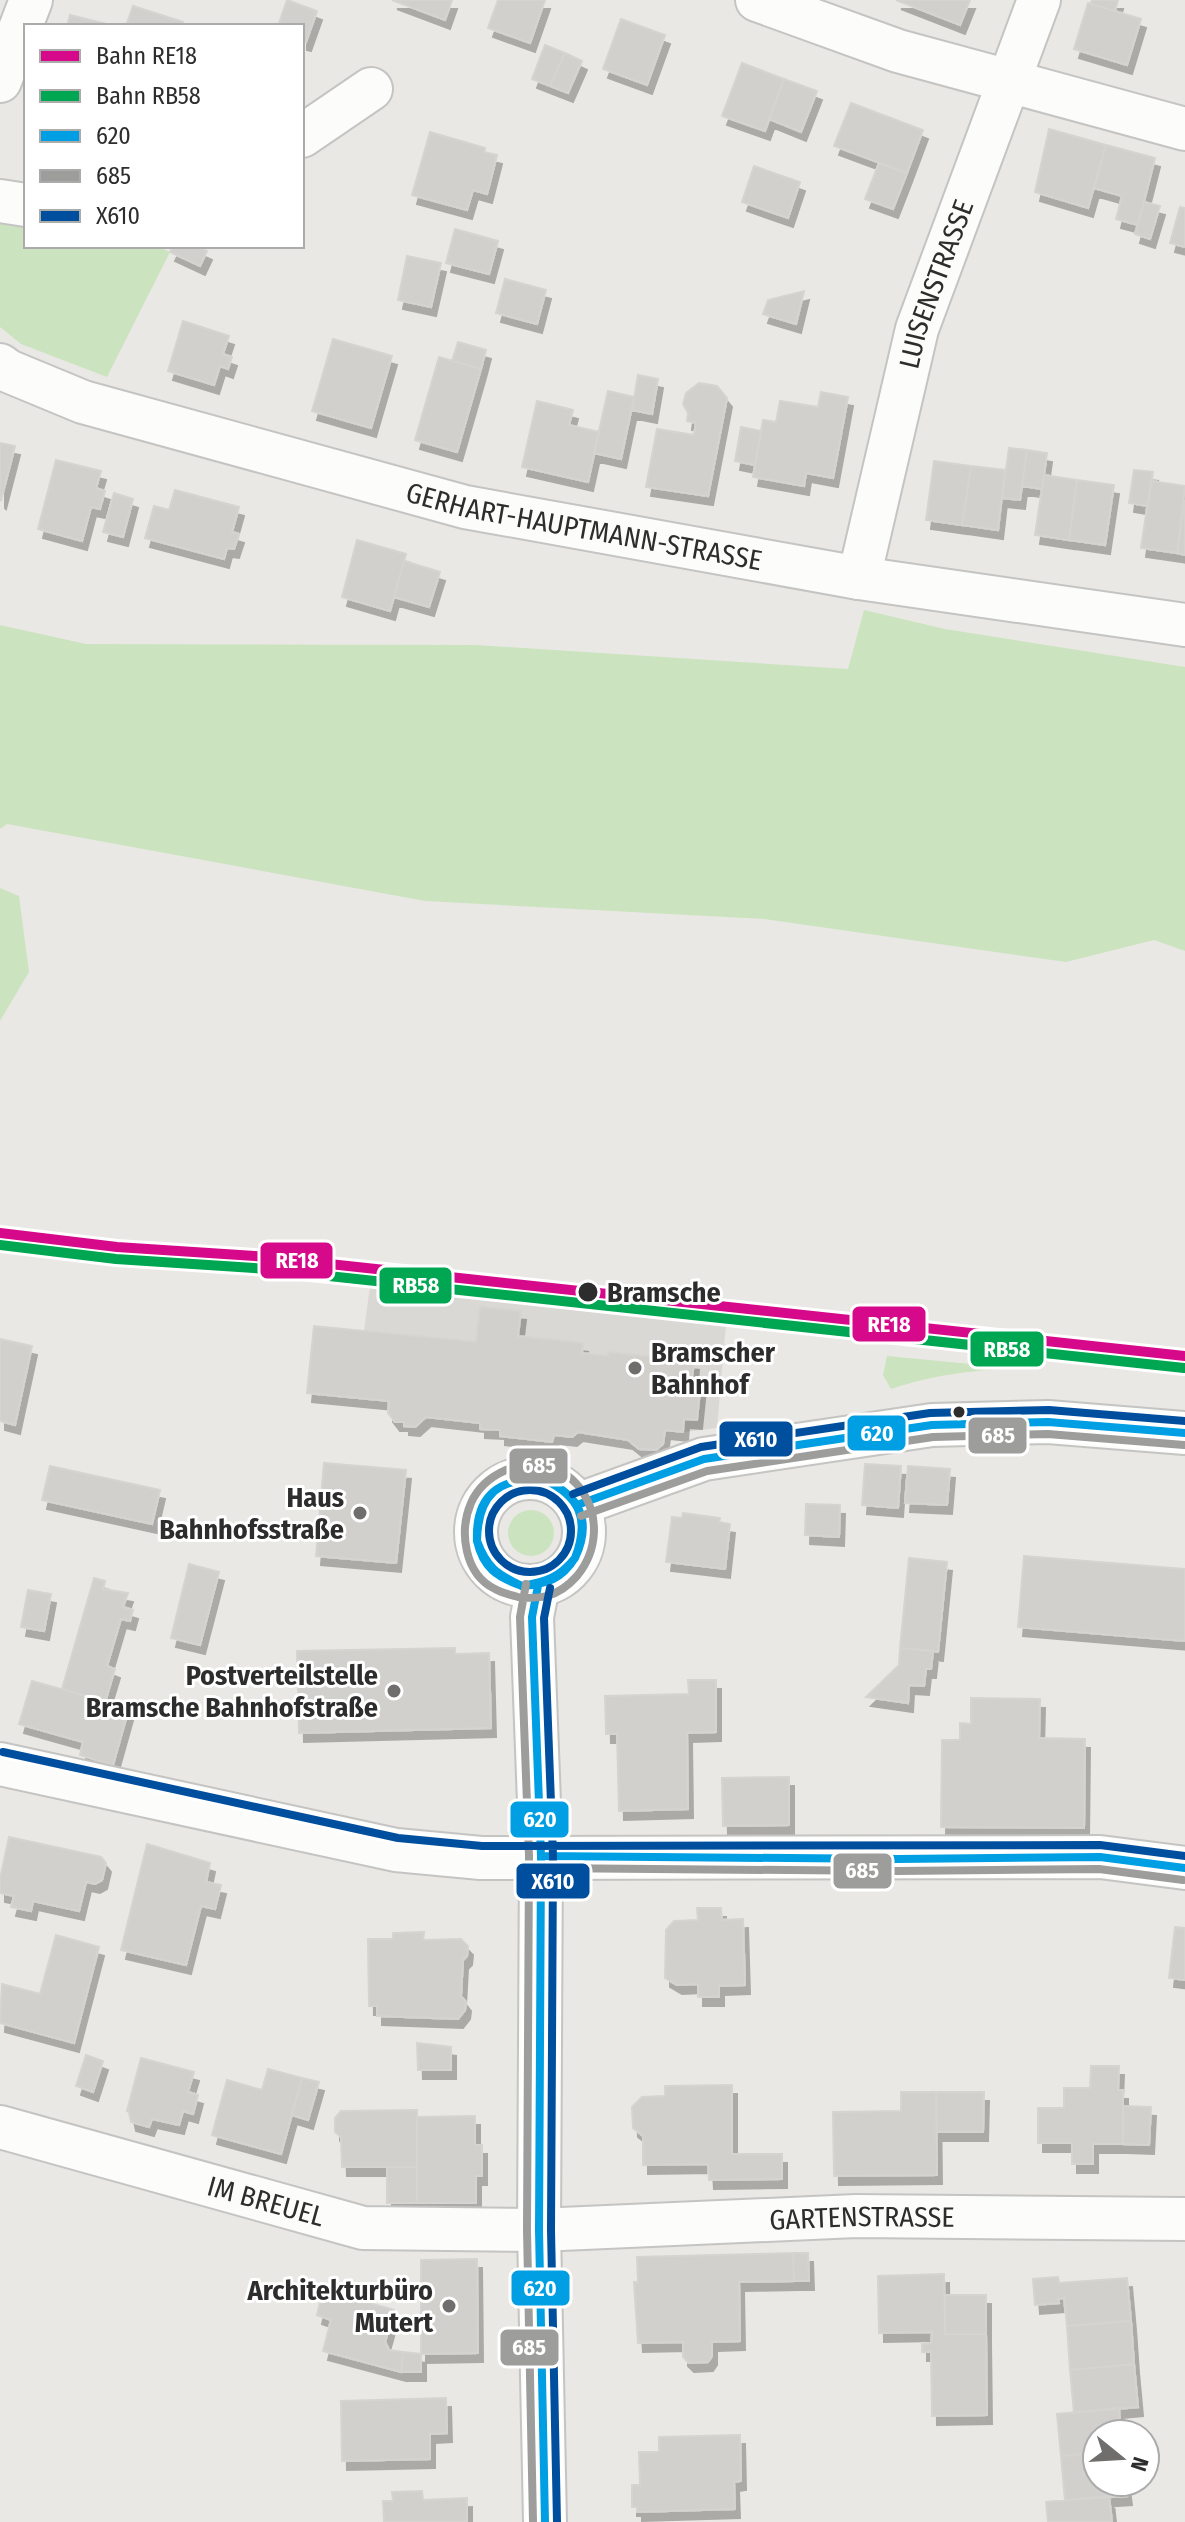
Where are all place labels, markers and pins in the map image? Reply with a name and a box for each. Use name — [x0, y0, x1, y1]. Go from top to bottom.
place label: Bramsche — [607, 1276, 721, 1309]
marker: Bramsche — [576, 1280, 600, 1304]
place label: Bramscher Bahnhof — [651, 1336, 776, 1401]
marker: Bramscher Bahnhof — [626, 1359, 644, 1377]
unlabelled marker — [951, 1404, 967, 1420]
place label: Haus Bahnhofsstraße — [159, 1481, 344, 1546]
marker: Haus Bahnhofsstraße — [351, 1504, 369, 1522]
place label: Postverteilstelle Bramsche Bahnhofstraße — [86, 1659, 378, 1724]
marker: Postverteilstelle Bramsche Bahnhofstraße — [385, 1682, 403, 1700]
place label: Architekturbüro Mutert — [247, 2274, 434, 2339]
marker: Architekturbüro Mutert — [440, 2297, 458, 2315]

